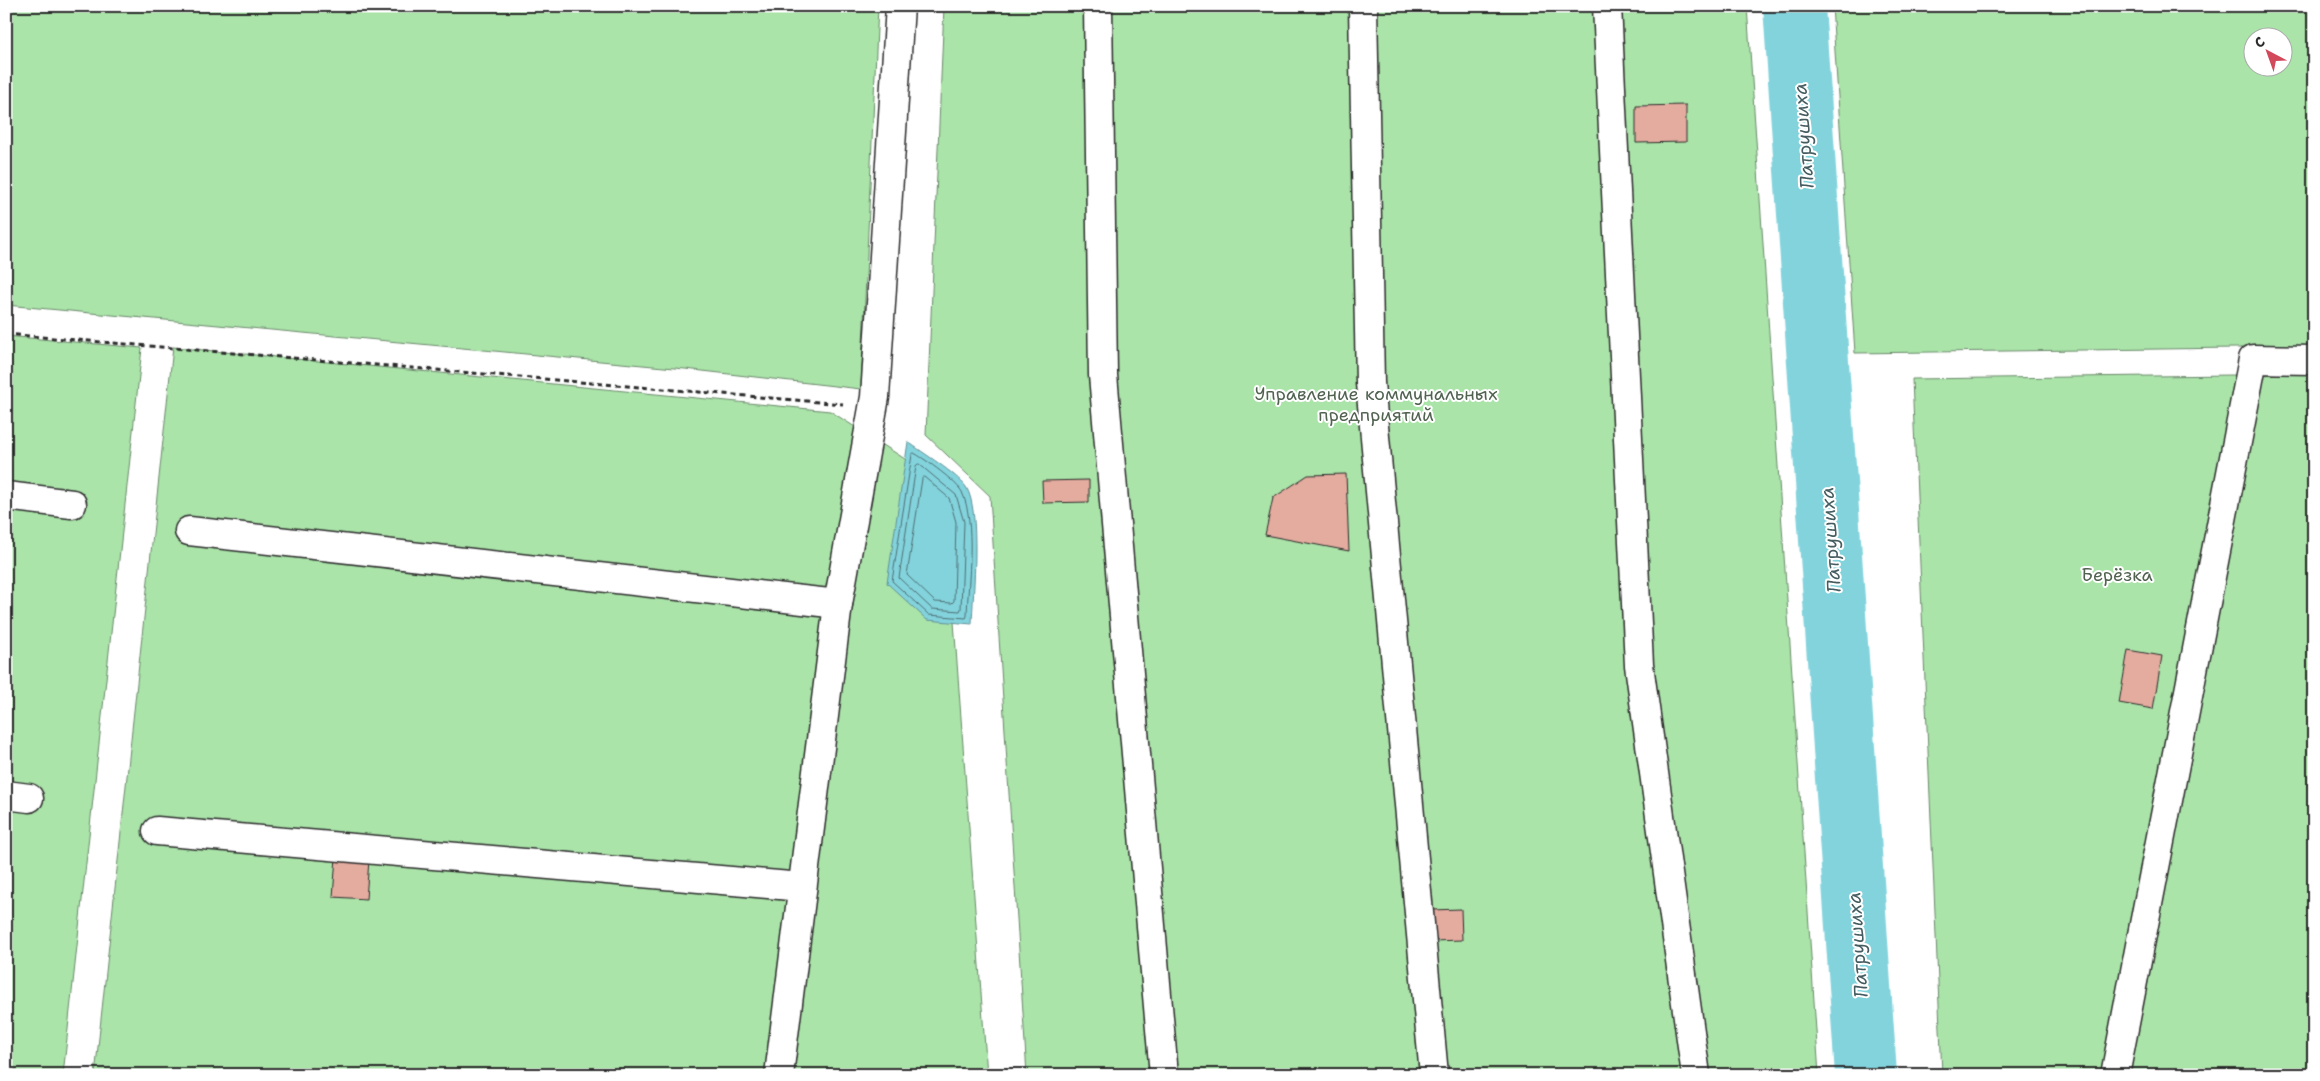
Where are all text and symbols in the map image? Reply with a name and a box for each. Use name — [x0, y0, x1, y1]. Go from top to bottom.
north arrow — [2242, 28, 2292, 78]
text: С — [2250, 33, 2269, 52]
water label: Патрушиха — [1787, 82, 1820, 190]
park label: Управление коммунальных предприятий — [1254, 382, 1498, 427]
water label: Патрушиха — [1814, 486, 1847, 594]
park label: Берёзка — [2081, 563, 2153, 587]
water label: Патрушиха — [1841, 891, 1874, 999]

